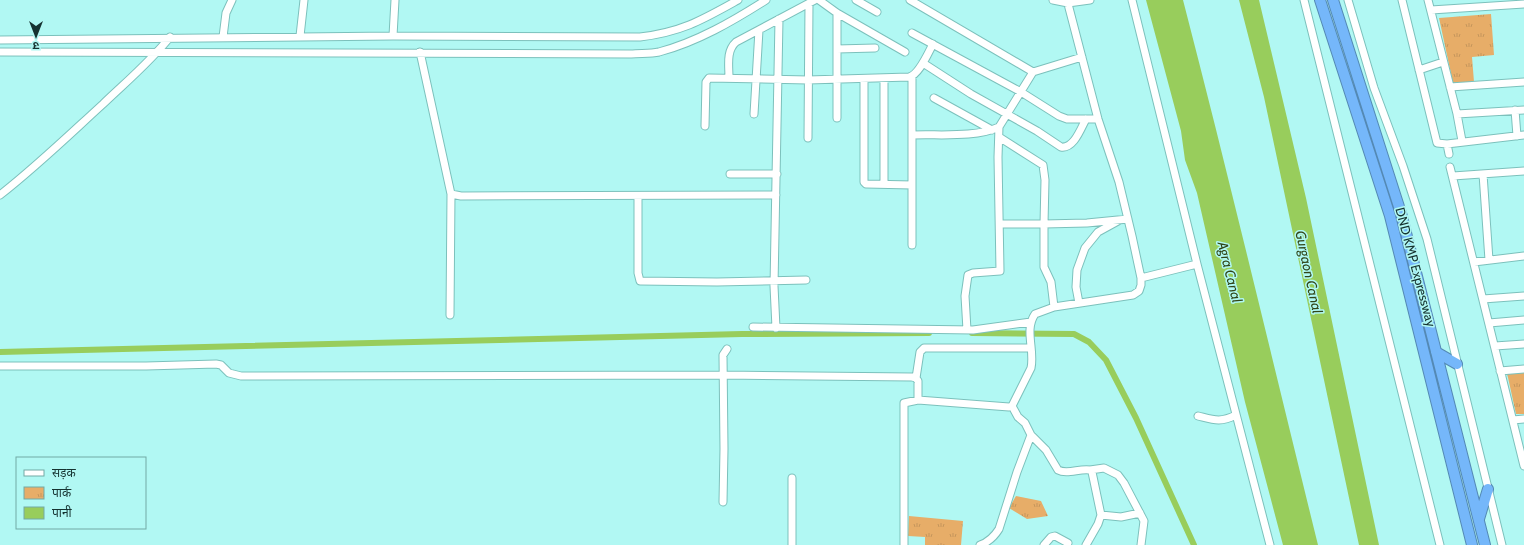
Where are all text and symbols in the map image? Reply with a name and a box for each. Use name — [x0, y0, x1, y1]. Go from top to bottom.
north arrow — [16, 16, 56, 56]
text: उ — [32, 39, 39, 53]
street label: DND KMP Expressway — [1392, 205, 1440, 329]
water label: Gurgaon Canal — [1291, 229, 1327, 316]
water label: Agra Canal — [1213, 239, 1246, 305]
legend — [16, 457, 146, 529]
text: सड़क — [52, 465, 77, 480]
text: पार्क — [52, 485, 72, 500]
text: पानी — [52, 505, 73, 520]

